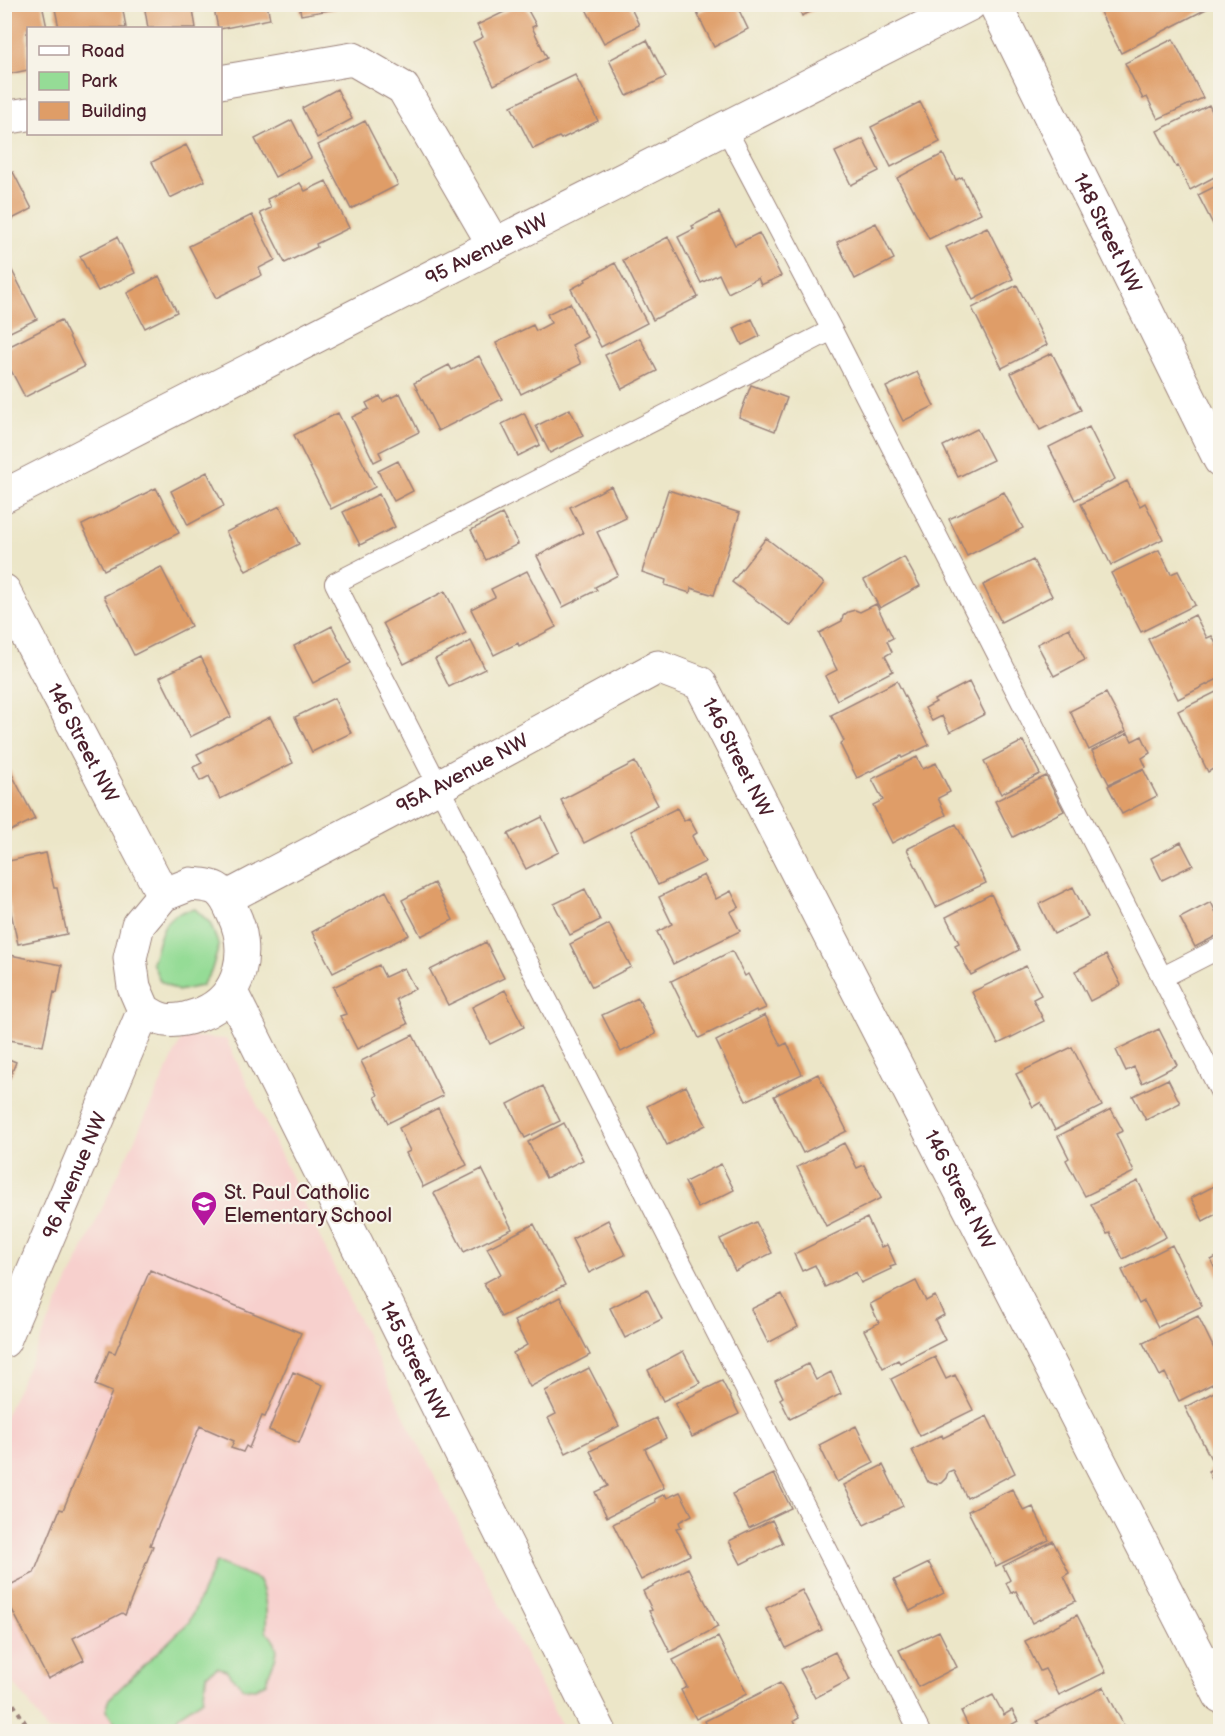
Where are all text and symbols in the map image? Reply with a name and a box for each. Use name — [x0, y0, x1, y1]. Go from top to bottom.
legend — [27, 27, 222, 135]
text: Road — [81, 41, 125, 62]
text: Park — [81, 71, 117, 92]
text: Building — [81, 101, 147, 122]
street label: 148 Street NW — [1067, 169, 1147, 297]
street label: 95 Avenue NW — [422, 209, 552, 291]
street label: 146 Street NW — [41, 679, 123, 807]
street label: 146 Street NW — [696, 694, 778, 821]
street label: 95A Avenue NW — [392, 729, 533, 819]
street label: 96 Avenue NW — [38, 1109, 112, 1243]
street label: 146 Street NW — [918, 1126, 1000, 1254]
place label: St. Paul Catholic Elementary School — [224, 1181, 392, 1228]
school or university icon: St. Paul Catholic Elementary School — [189, 1189, 219, 1227]
street label: 145 Street NW — [374, 1298, 454, 1425]

